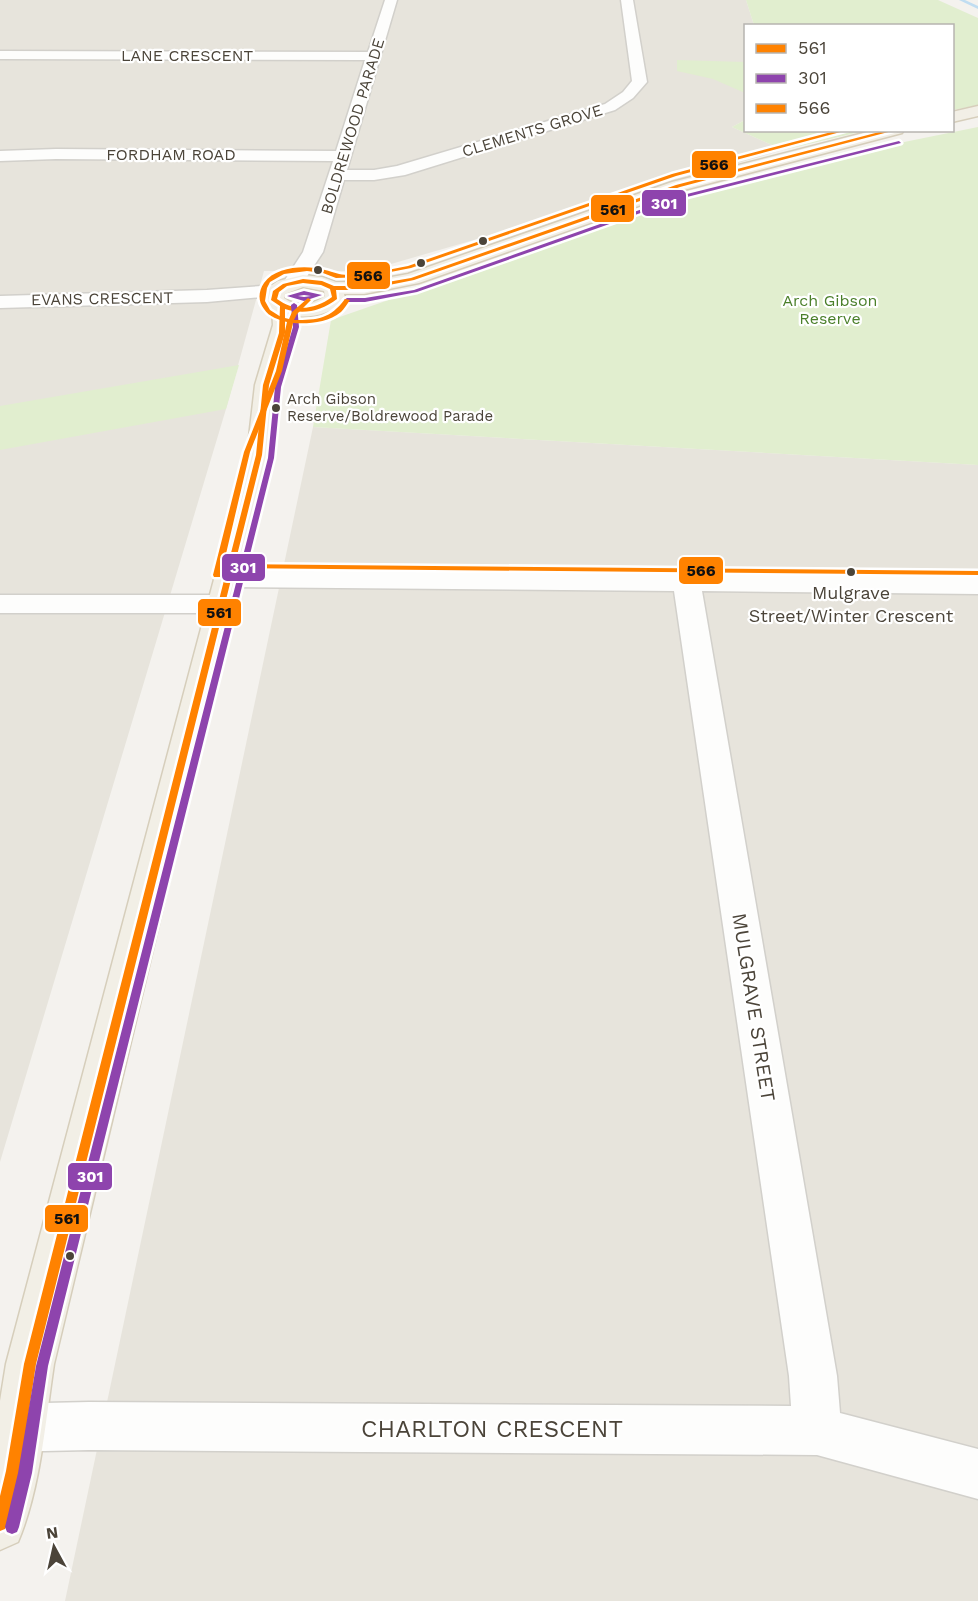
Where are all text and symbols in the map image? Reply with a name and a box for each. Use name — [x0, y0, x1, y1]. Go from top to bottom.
legend — [744, 24, 954, 132]
street label: BOLDREWOOD PARADE — [317, 36, 388, 216]
text: 561 — [798, 37, 826, 58]
street label: LANE CRESCENT — [121, 46, 253, 65]
text: 301 — [798, 67, 827, 88]
text: 566 — [798, 97, 830, 118]
street label: CLEMENTS GROVE — [460, 100, 605, 161]
street label: FORDHAM ROAD — [106, 145, 236, 164]
line badge: 566 — [691, 150, 737, 179]
text: 566 — [699, 155, 729, 174]
line badge: 301 — [641, 189, 687, 217]
line badge: 561 — [590, 194, 635, 223]
text: 301 — [651, 194, 677, 213]
text: 561 — [600, 200, 626, 219]
unlabelled marker — [477, 235, 489, 247]
unlabelled marker — [415, 257, 427, 269]
line badge: 566 — [346, 261, 391, 290]
unlabelled marker — [312, 264, 324, 276]
text: 566 — [353, 266, 383, 285]
street label: EVANS CRESCENT — [31, 288, 174, 309]
park label: Arch Gibson Reserve — [783, 291, 877, 328]
place label: Arch Gibson Reserve/Boldrewood Parade — [287, 390, 493, 425]
marker: Arch Gibson Reserve/Boldrewood Parade — [270, 402, 282, 414]
line badge: 301 — [221, 553, 266, 582]
line badge: 566 — [678, 556, 724, 585]
text: 301 — [230, 558, 256, 577]
text: 566 — [686, 561, 716, 580]
marker: Mulgrave Street/Winter Crescent — [845, 566, 857, 578]
place label: Mulgrave Street/Winter Crescent — [749, 582, 954, 626]
line badge: 561 — [197, 598, 242, 627]
text: 561 — [206, 603, 232, 622]
street label: MULGRAVE STREET — [727, 911, 781, 1103]
line badge: 301 — [67, 1162, 113, 1191]
text: 301 — [77, 1167, 103, 1186]
line badge: 561 — [44, 1204, 89, 1233]
text: 561 — [54, 1209, 80, 1228]
unlabelled marker — [64, 1250, 76, 1262]
street label: CHARLTON CRESCENT — [361, 1415, 623, 1443]
north arrow — [24, 1517, 84, 1577]
text: N — [45, 1522, 59, 1543]

